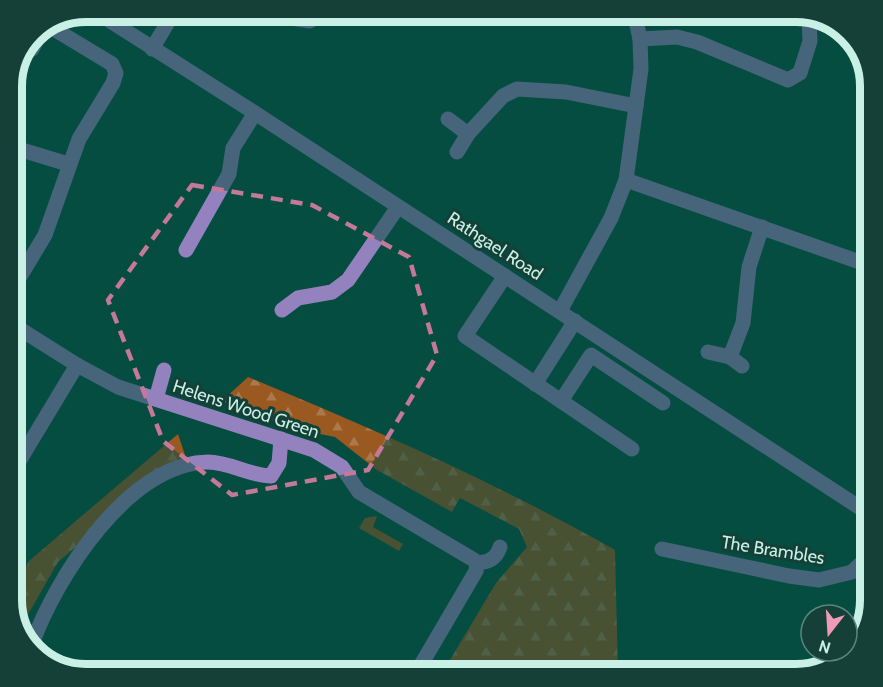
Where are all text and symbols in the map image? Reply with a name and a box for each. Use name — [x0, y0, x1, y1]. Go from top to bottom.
street label: Rathgael Road — [443, 207, 547, 285]
street label: Helens Wood Green — [170, 375, 322, 443]
street label: The Brambles — [720, 531, 826, 569]
north arrow — [799, 603, 859, 663]
text: N — [817, 636, 833, 658]

